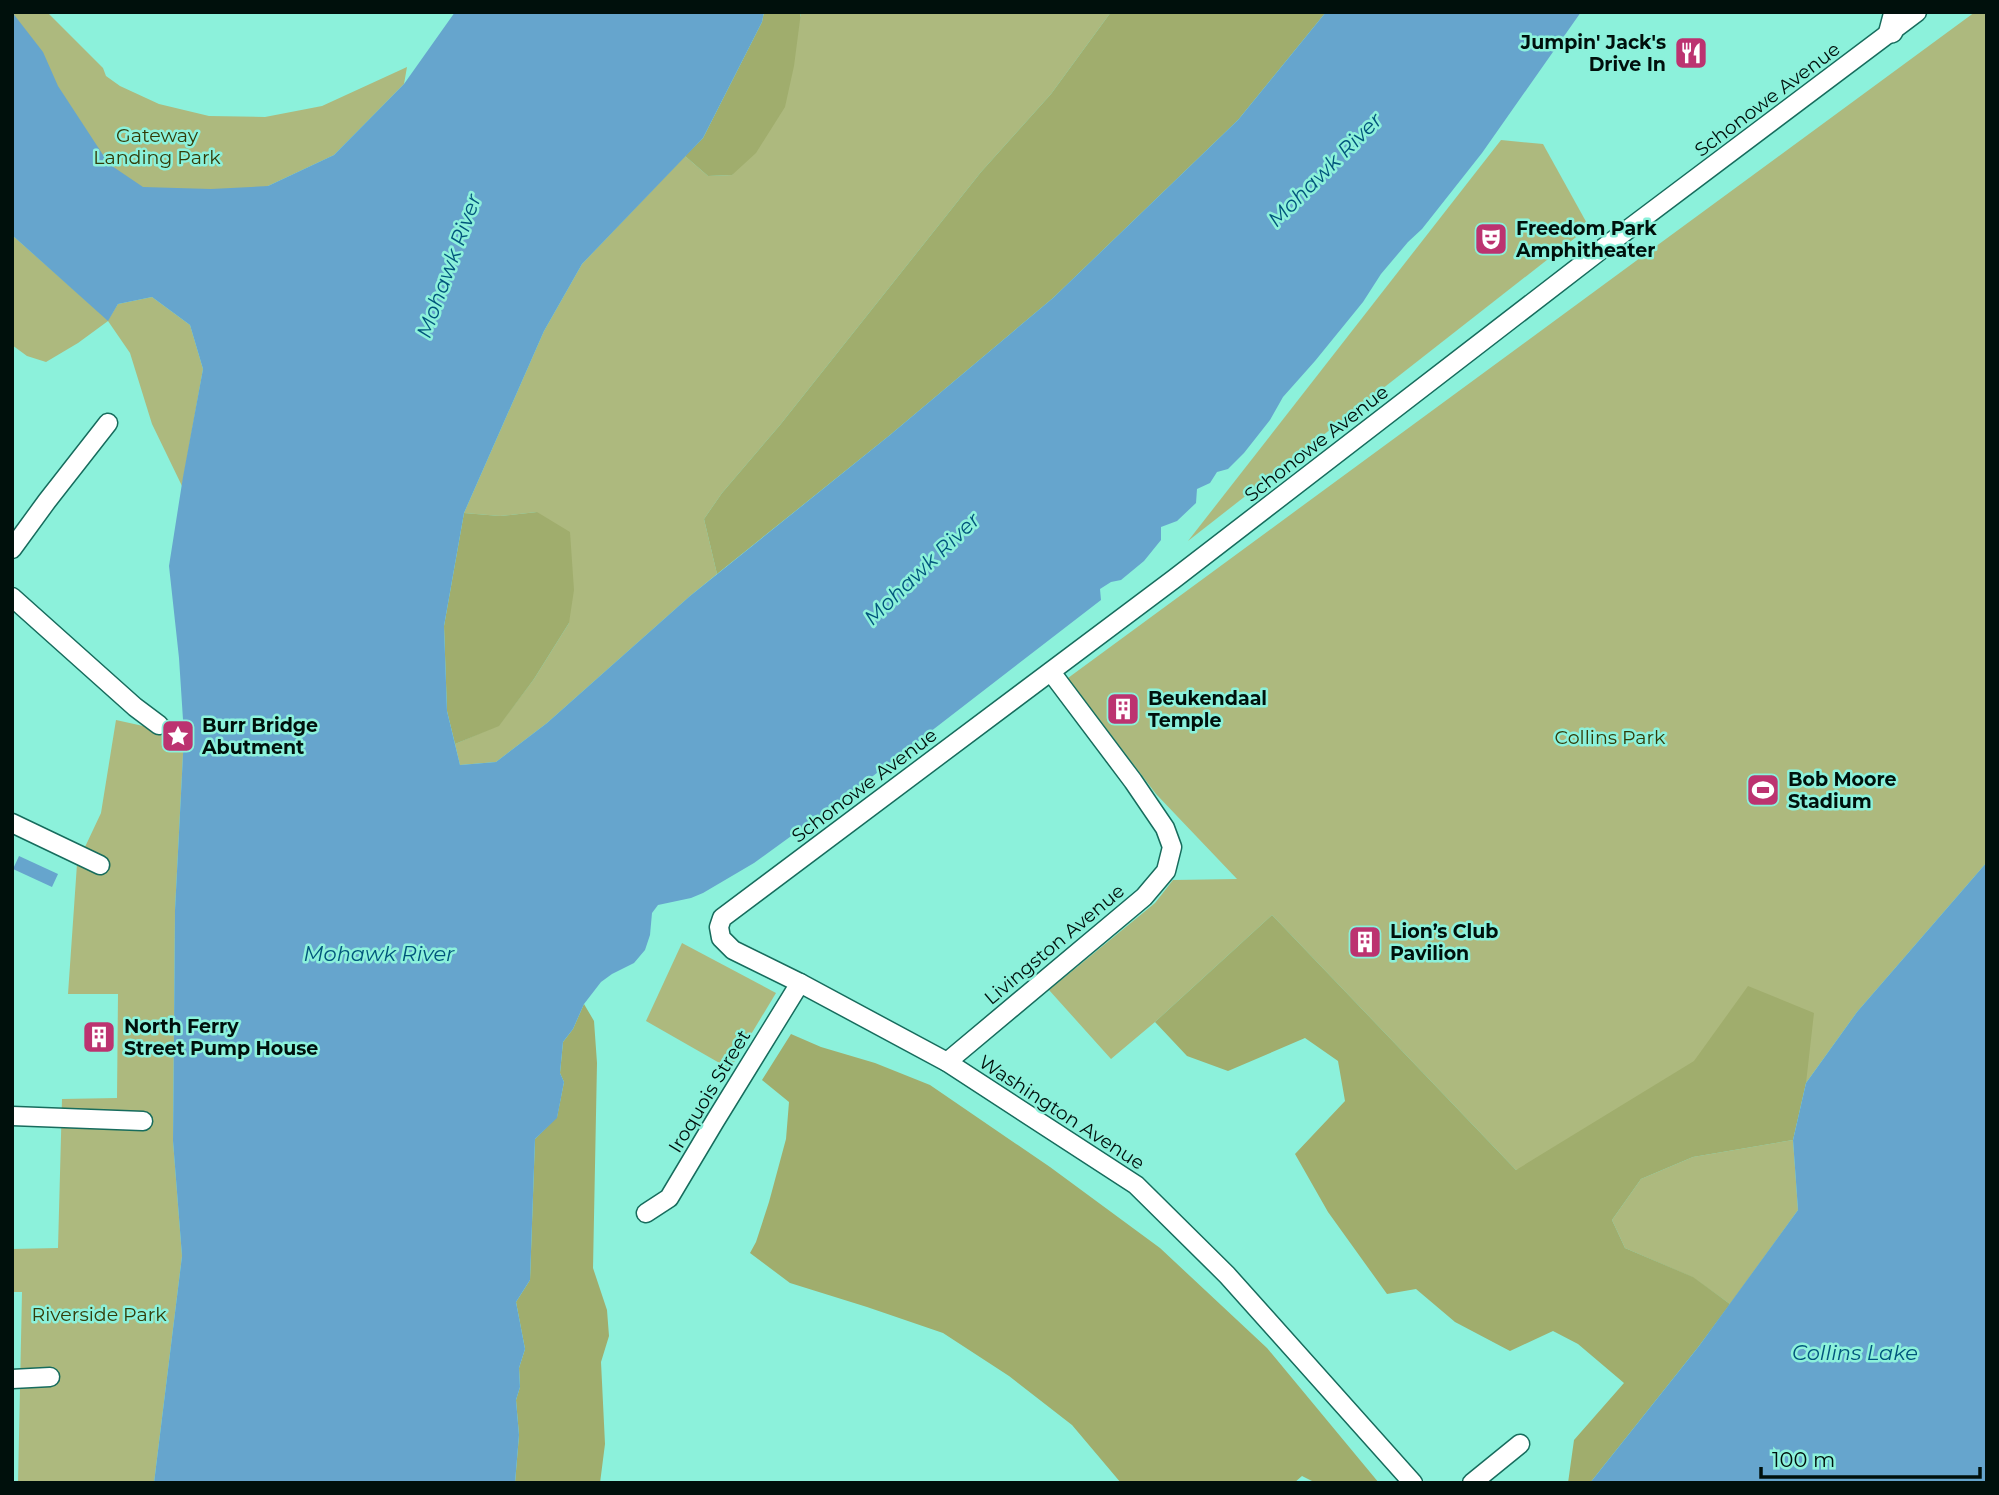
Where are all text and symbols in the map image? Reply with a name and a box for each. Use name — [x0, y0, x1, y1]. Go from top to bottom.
place label: Jumpin' Jack's Drive In — [1520, 31, 1666, 76]
restaurant icon: Jumpin' Jack's Drive In — [1672, 34, 1710, 72]
street label: Schonowe Avenue — [1690, 37, 1845, 162]
water label: Mohawk River — [1262, 107, 1387, 232]
park label: Gateway Landing Park — [93, 124, 221, 169]
water label: Mohawk River — [411, 190, 486, 341]
place label: Freedom Park Amphitheater — [1515, 217, 1657, 262]
theatre icon: Freedom Park Amphitheater — [1472, 220, 1510, 258]
street label: Schonowe Avenue — [1240, 380, 1393, 507]
water label: Mohawk River — [859, 507, 985, 630]
place label: Beukendaal Temple — [1148, 687, 1267, 732]
building icon: Beukendaal Temple — [1104, 690, 1142, 728]
place label: Burr Bridge Abutment — [201, 714, 318, 759]
place icon: Burr Bridge Abutment — [159, 717, 197, 755]
street label: Schonowe Avenue — [787, 723, 942, 848]
park label: Collins Park — [1555, 726, 1666, 749]
place label: Bob Moore Stadium — [1788, 768, 1897, 813]
sports icon: Bob Moore Stadium — [1744, 771, 1782, 809]
street label: Livingston Avenue — [980, 879, 1129, 1010]
place label: Lion’s Club Pavilion — [1390, 920, 1498, 965]
building icon: Lion’s Club Pavilion — [1346, 923, 1384, 961]
water label: Mohawk River — [303, 941, 455, 966]
place label: North Ferry Street Pump House — [124, 1015, 318, 1060]
building icon: North Ferry Street Pump House — [80, 1018, 118, 1056]
street label: Iroquois Street — [664, 1025, 755, 1157]
street label: Washington Avenue — [974, 1050, 1149, 1175]
park label: Riverside Park — [31, 1303, 167, 1326]
water label: Collins Lake — [1792, 1340, 1918, 1365]
scale bar — [1761, 1436, 1980, 1480]
text: 100 m — [1772, 1447, 1835, 1472]

